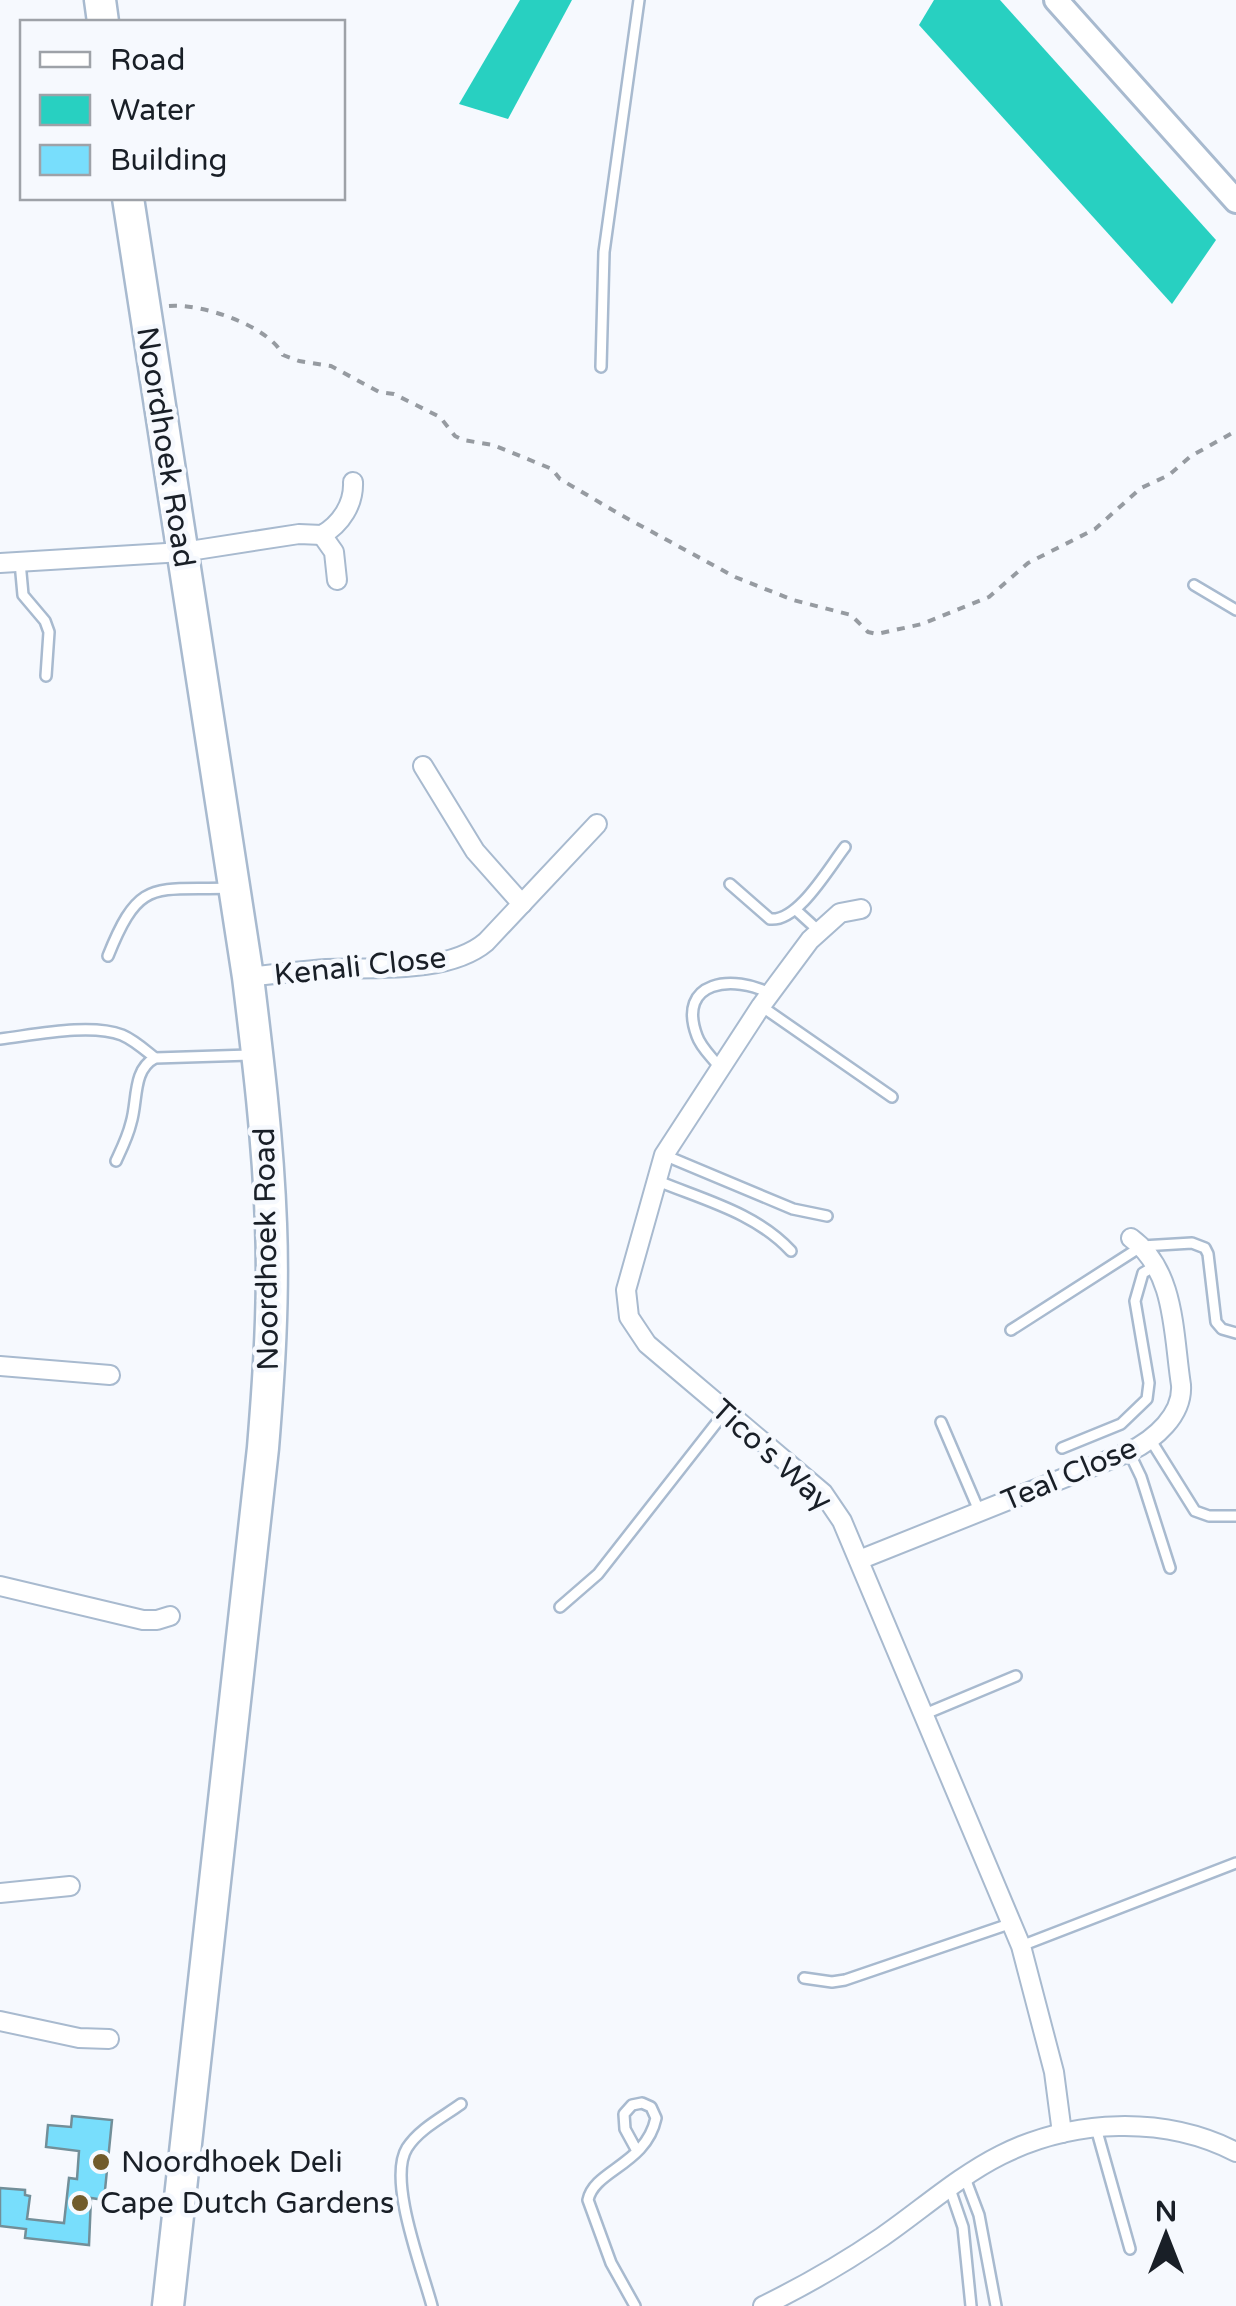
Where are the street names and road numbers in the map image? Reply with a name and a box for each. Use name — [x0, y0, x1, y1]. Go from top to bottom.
street label: Noordhoek Road — [128, 324, 203, 570]
street label: Kenali Close — [272, 939, 448, 994]
street label: Noordhoek Road — [246, 1127, 287, 1371]
street label: Tico's Way — [704, 1391, 840, 1519]
street label: Teal Close — [996, 1429, 1142, 1520]

